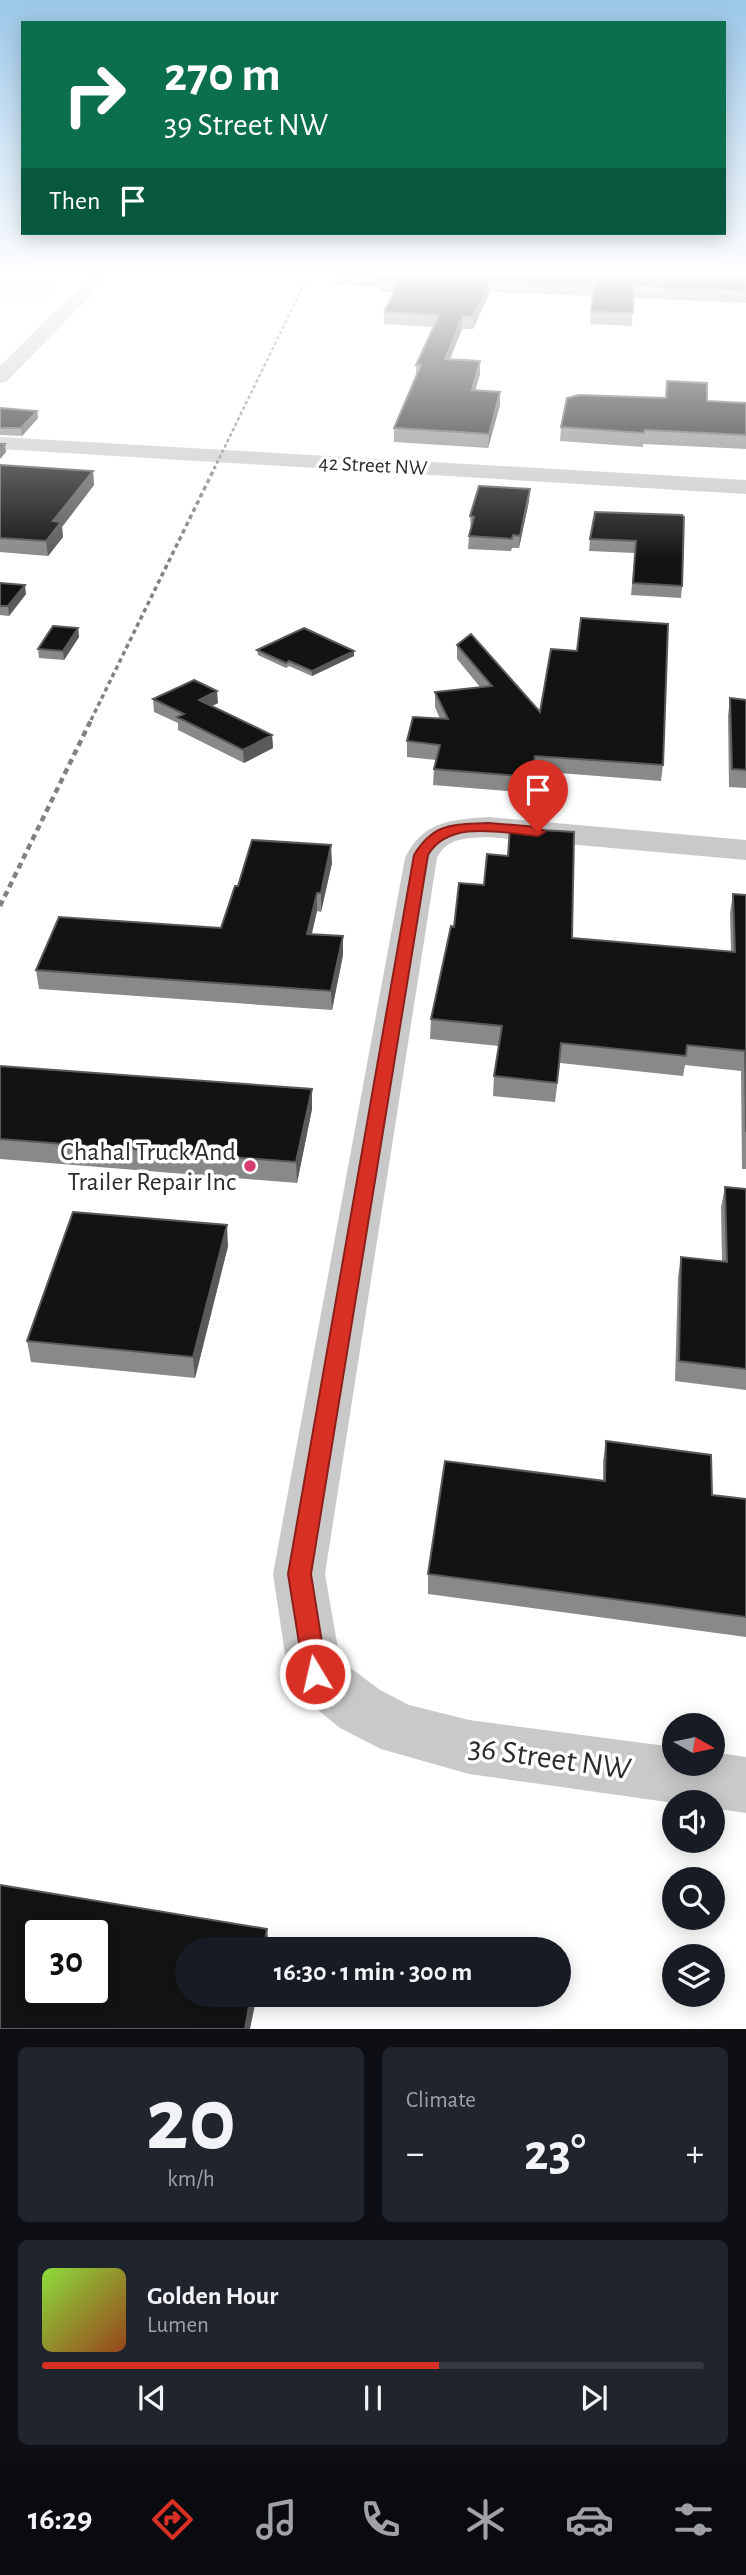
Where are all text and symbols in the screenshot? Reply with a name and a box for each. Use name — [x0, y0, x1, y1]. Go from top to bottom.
icon: right — [49, 49, 140, 140]
text: 270 m — [164, 51, 281, 100]
text: 39 Street NW — [164, 109, 328, 141]
icon: arrive — [114, 182, 152, 220]
text: Then — [49, 188, 100, 214]
street label: 42 Street NW — [318, 452, 428, 479]
pin — [508, 760, 568, 832]
icon: arrive — [519, 771, 557, 809]
place label: Chahal Truck And Trailer Repair Inc — [60, 1139, 236, 1195]
marker: Chahal Truck And Trailer Repair Inc — [242, 1158, 258, 1174]
position arrow — [278, 1637, 352, 1711]
north arrow — [662, 1713, 724, 1776]
map controls — [662, 1713, 725, 2007]
street label: 36 Street NW — [466, 1731, 634, 1785]
button: sound — [662, 1790, 725, 1853]
button: search — [662, 1867, 725, 1930]
speed limit sign: 30 — [21, 1916, 112, 2007]
button: layers — [662, 1944, 725, 2007]
text: 16:30 · 1 min · 300 m — [274, 1959, 472, 1985]
text: 20 — [146, 2075, 236, 2166]
text: Climate — [406, 2089, 476, 2112]
text: 23° — [524, 2127, 586, 2179]
text: − — [406, 2135, 424, 2173]
text: + — [686, 2135, 704, 2173]
text: km/h — [167, 2168, 215, 2191]
text: Golden Hour — [147, 2283, 278, 2309]
text: Lumen — [147, 2314, 209, 2337]
icon: previous — [133, 2379, 171, 2417]
icon: pause — [354, 2379, 392, 2417]
icon: next — [575, 2379, 613, 2417]
icon: directions — [148, 2495, 197, 2544]
icon: music — [252, 2495, 301, 2544]
icon: phone — [356, 2495, 405, 2544]
icon: climate — [461, 2495, 510, 2544]
icon: car — [565, 2495, 614, 2544]
icon: filters — [669, 2495, 718, 2544]
text: 16:29 — [28, 2503, 92, 2535]

